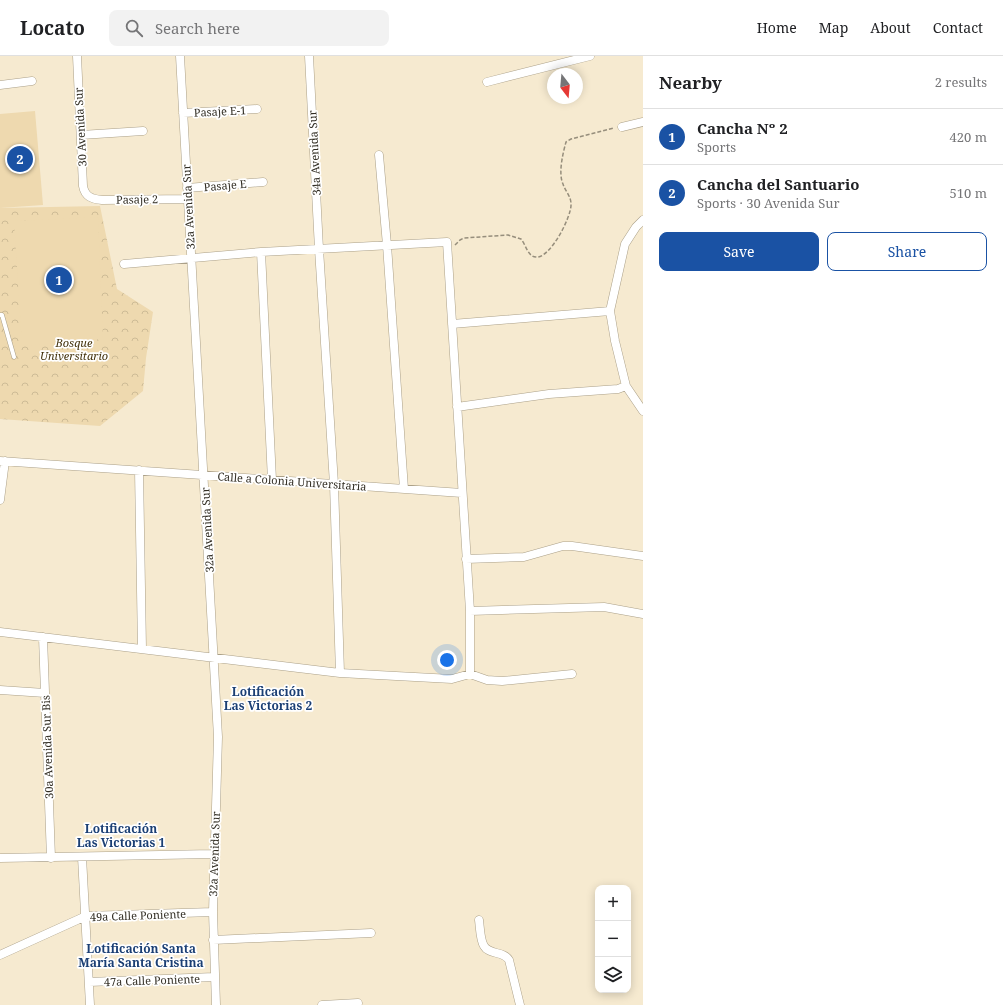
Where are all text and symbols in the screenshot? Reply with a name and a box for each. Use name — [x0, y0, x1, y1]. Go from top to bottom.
search box — [109, 10, 389, 46]
text: Locato — [20, 15, 85, 41]
icon: search — [123, 17, 145, 39]
text: Search here — [155, 18, 240, 38]
text: Home — [757, 18, 797, 37]
text: Map — [819, 18, 848, 37]
text: About — [870, 18, 911, 37]
text: Contact — [933, 18, 983, 37]
north arrow — [547, 68, 583, 104]
text: Nearby — [659, 71, 722, 94]
text: 2 results — [935, 73, 987, 91]
street label: 30 Avenida Sur — [70, 86, 90, 167]
street label: Pasaje E-1 — [193, 102, 247, 120]
street label: 34a Avenida Sur — [304, 109, 324, 196]
text: Cancha Nº 2 — [697, 118, 788, 138]
text: 1 — [668, 128, 676, 146]
text: 420 m — [950, 128, 987, 146]
text: Sports — [697, 138, 736, 156]
pin: 2 — [7, 144, 33, 174]
street label: 32a Avenida Sur — [178, 163, 198, 250]
text: Cancha del Santuario — [697, 174, 859, 194]
street label: Pasaje E — [203, 176, 247, 194]
text: 2 — [668, 184, 676, 202]
text: 510 m — [950, 184, 987, 202]
street label: Pasaje 2 — [116, 191, 158, 207]
text: Sports · 30 Avenida Sur — [697, 194, 840, 212]
button: Save — [659, 232, 819, 271]
button: Share — [827, 232, 987, 271]
pin: 1 — [46, 265, 72, 295]
park label: Bosque Universitario — [40, 335, 108, 363]
street label: Calle a Colonia Universitaria — [217, 468, 367, 494]
street label: 32a Avenida Sur — [197, 486, 217, 573]
your location — [437, 650, 457, 670]
district label: Lotificación Las Victorias 2 — [224, 683, 312, 714]
street label: 30a Avenida Sur Bis — [38, 695, 56, 799]
street label: 32a Avenida Sur — [205, 810, 223, 897]
district label: Lotificación Las Victorias 1 — [77, 820, 165, 851]
map controls — [595, 885, 631, 993]
button: + — [595, 885, 631, 921]
street label: 49a Calle Poniente — [90, 906, 186, 924]
button: − — [595, 921, 631, 957]
district label: Lotificación Santa María Santa Cristina — [78, 940, 204, 971]
button: layers — [595, 957, 631, 993]
street label: 47a Calle Poniente — [104, 971, 200, 989]

